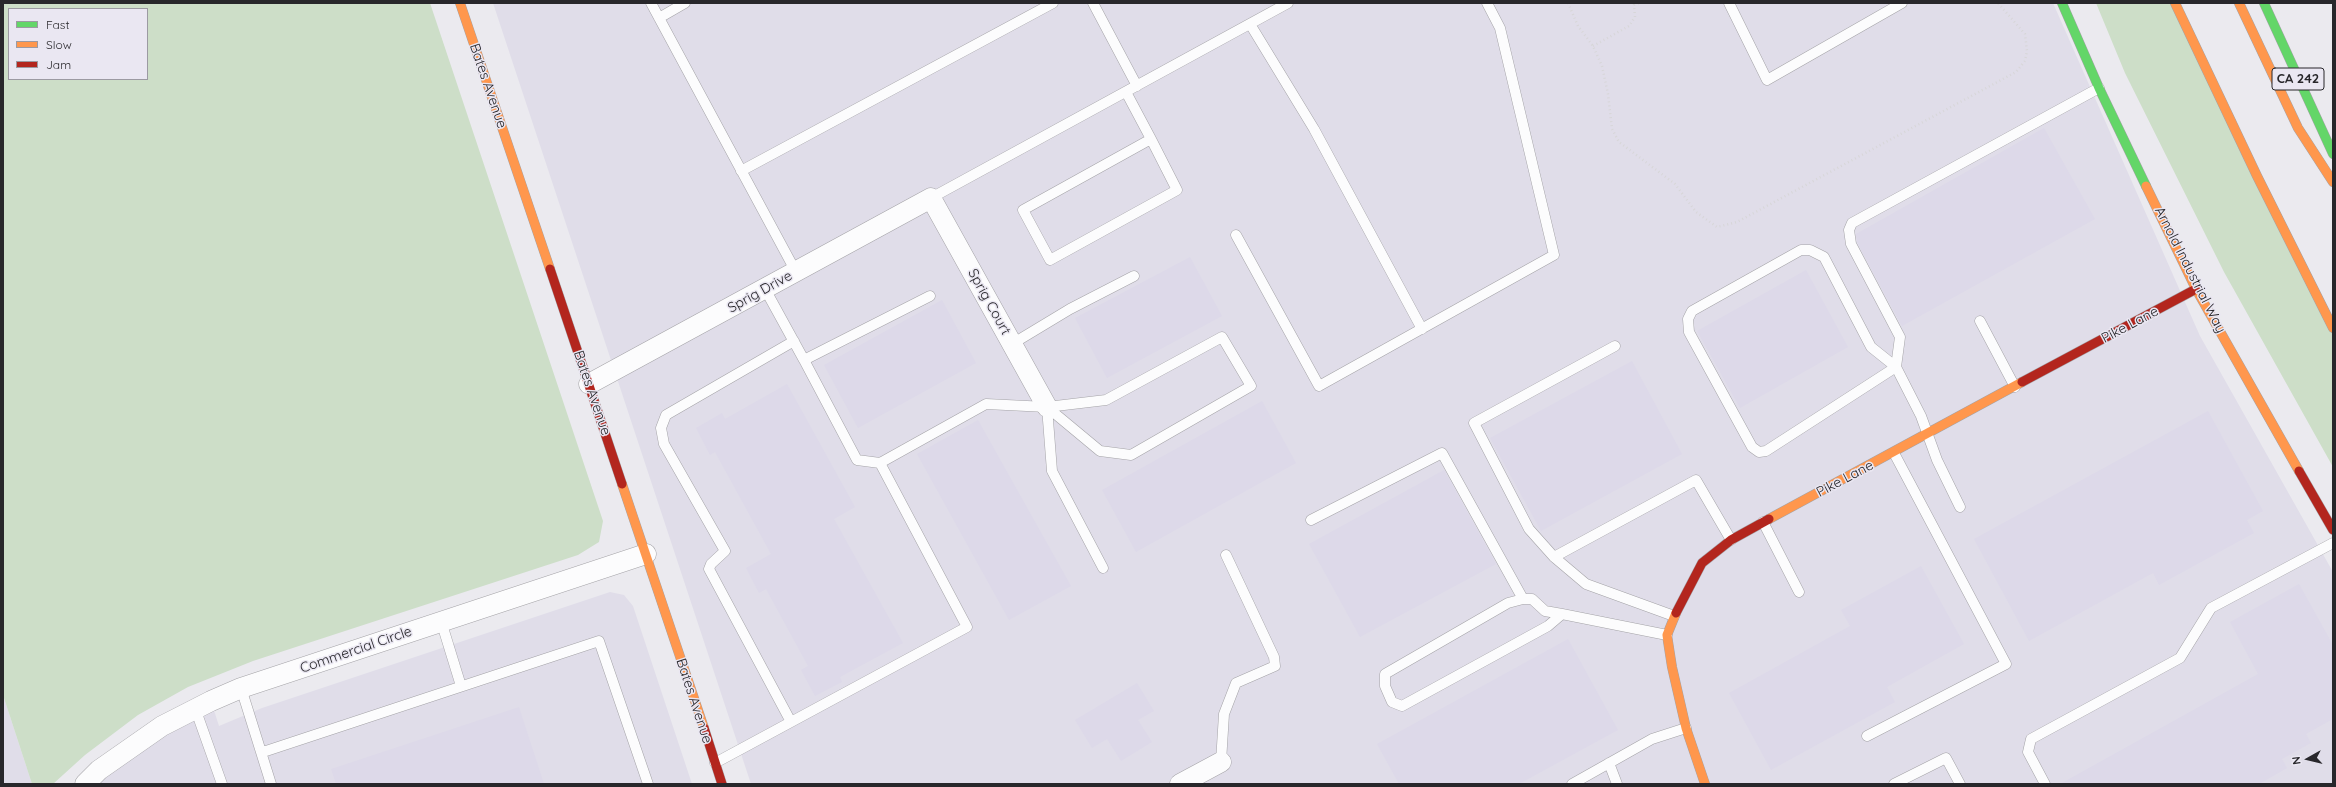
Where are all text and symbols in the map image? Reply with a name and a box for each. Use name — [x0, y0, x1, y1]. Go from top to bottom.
legend — [8, 8, 148, 80]
text: Fast — [46, 17, 70, 32]
text: Slow — [46, 37, 72, 52]
street label: Bates Avenue — [466, 41, 510, 131]
text: Jam — [46, 57, 71, 72]
road number: CA 242 — [2272, 68, 2324, 90]
street label: Arnold Industrial Way — [2151, 204, 2229, 336]
street label: Sprig Court — [964, 266, 1014, 338]
street label: Sprig Drive — [725, 267, 795, 317]
street label: Pike Lane — [2099, 303, 2161, 347]
street label: Bates Avenue — [570, 348, 614, 438]
street label: Pike Lane — [1814, 457, 1876, 501]
street label: Commercial Circle — [298, 623, 414, 677]
street label: Bates Avenue — [672, 656, 716, 746]
north arrow — [2288, 739, 2328, 779]
text: N — [2289, 756, 2304, 766]

